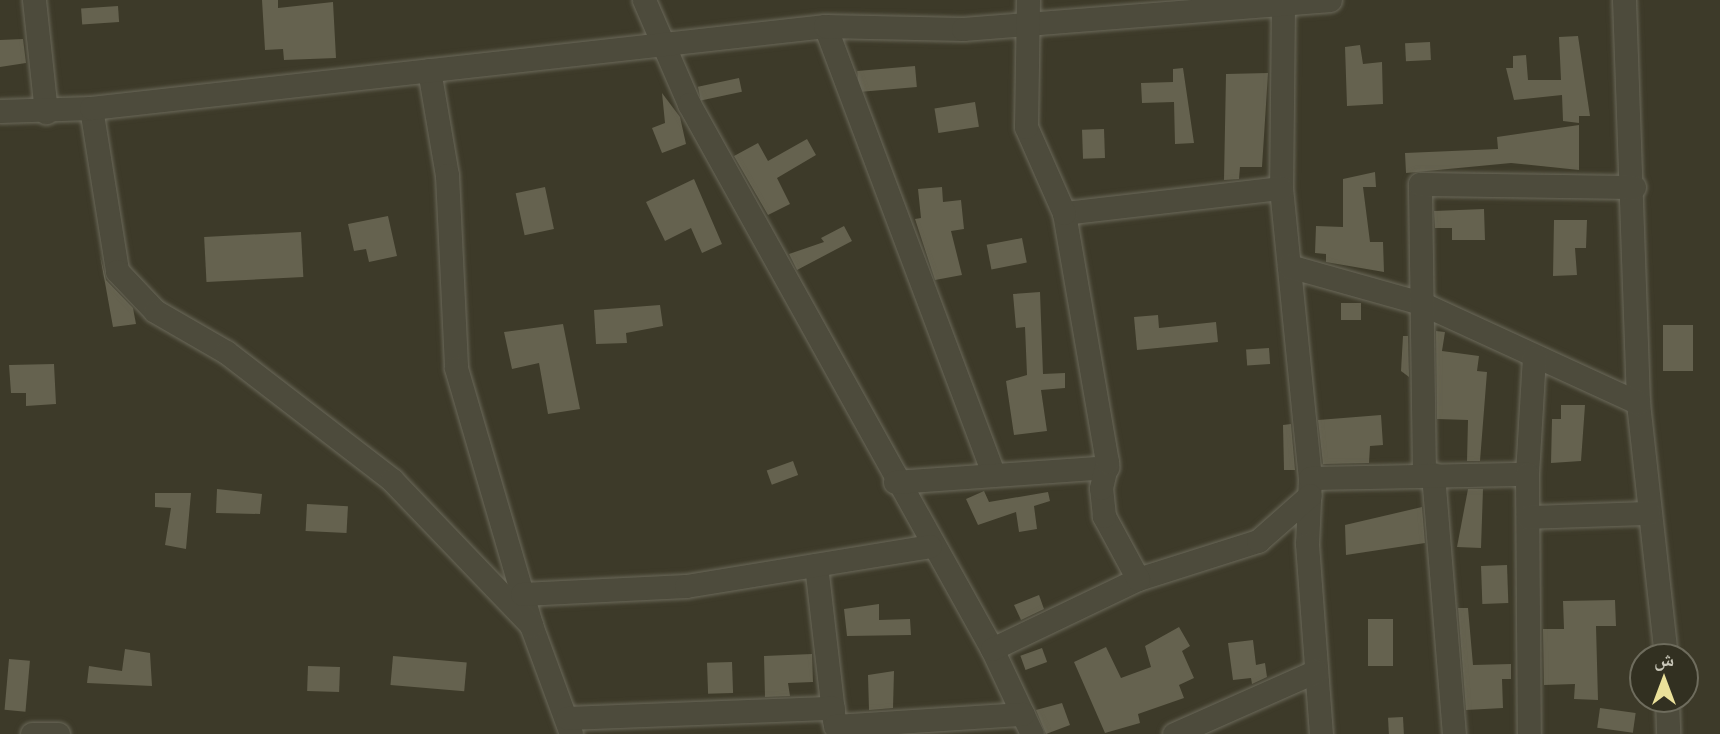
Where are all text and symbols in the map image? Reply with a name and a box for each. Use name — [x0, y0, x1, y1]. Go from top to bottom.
north arrow — [1629, 643, 1699, 713]
text: ش — [1654, 648, 1674, 670]

